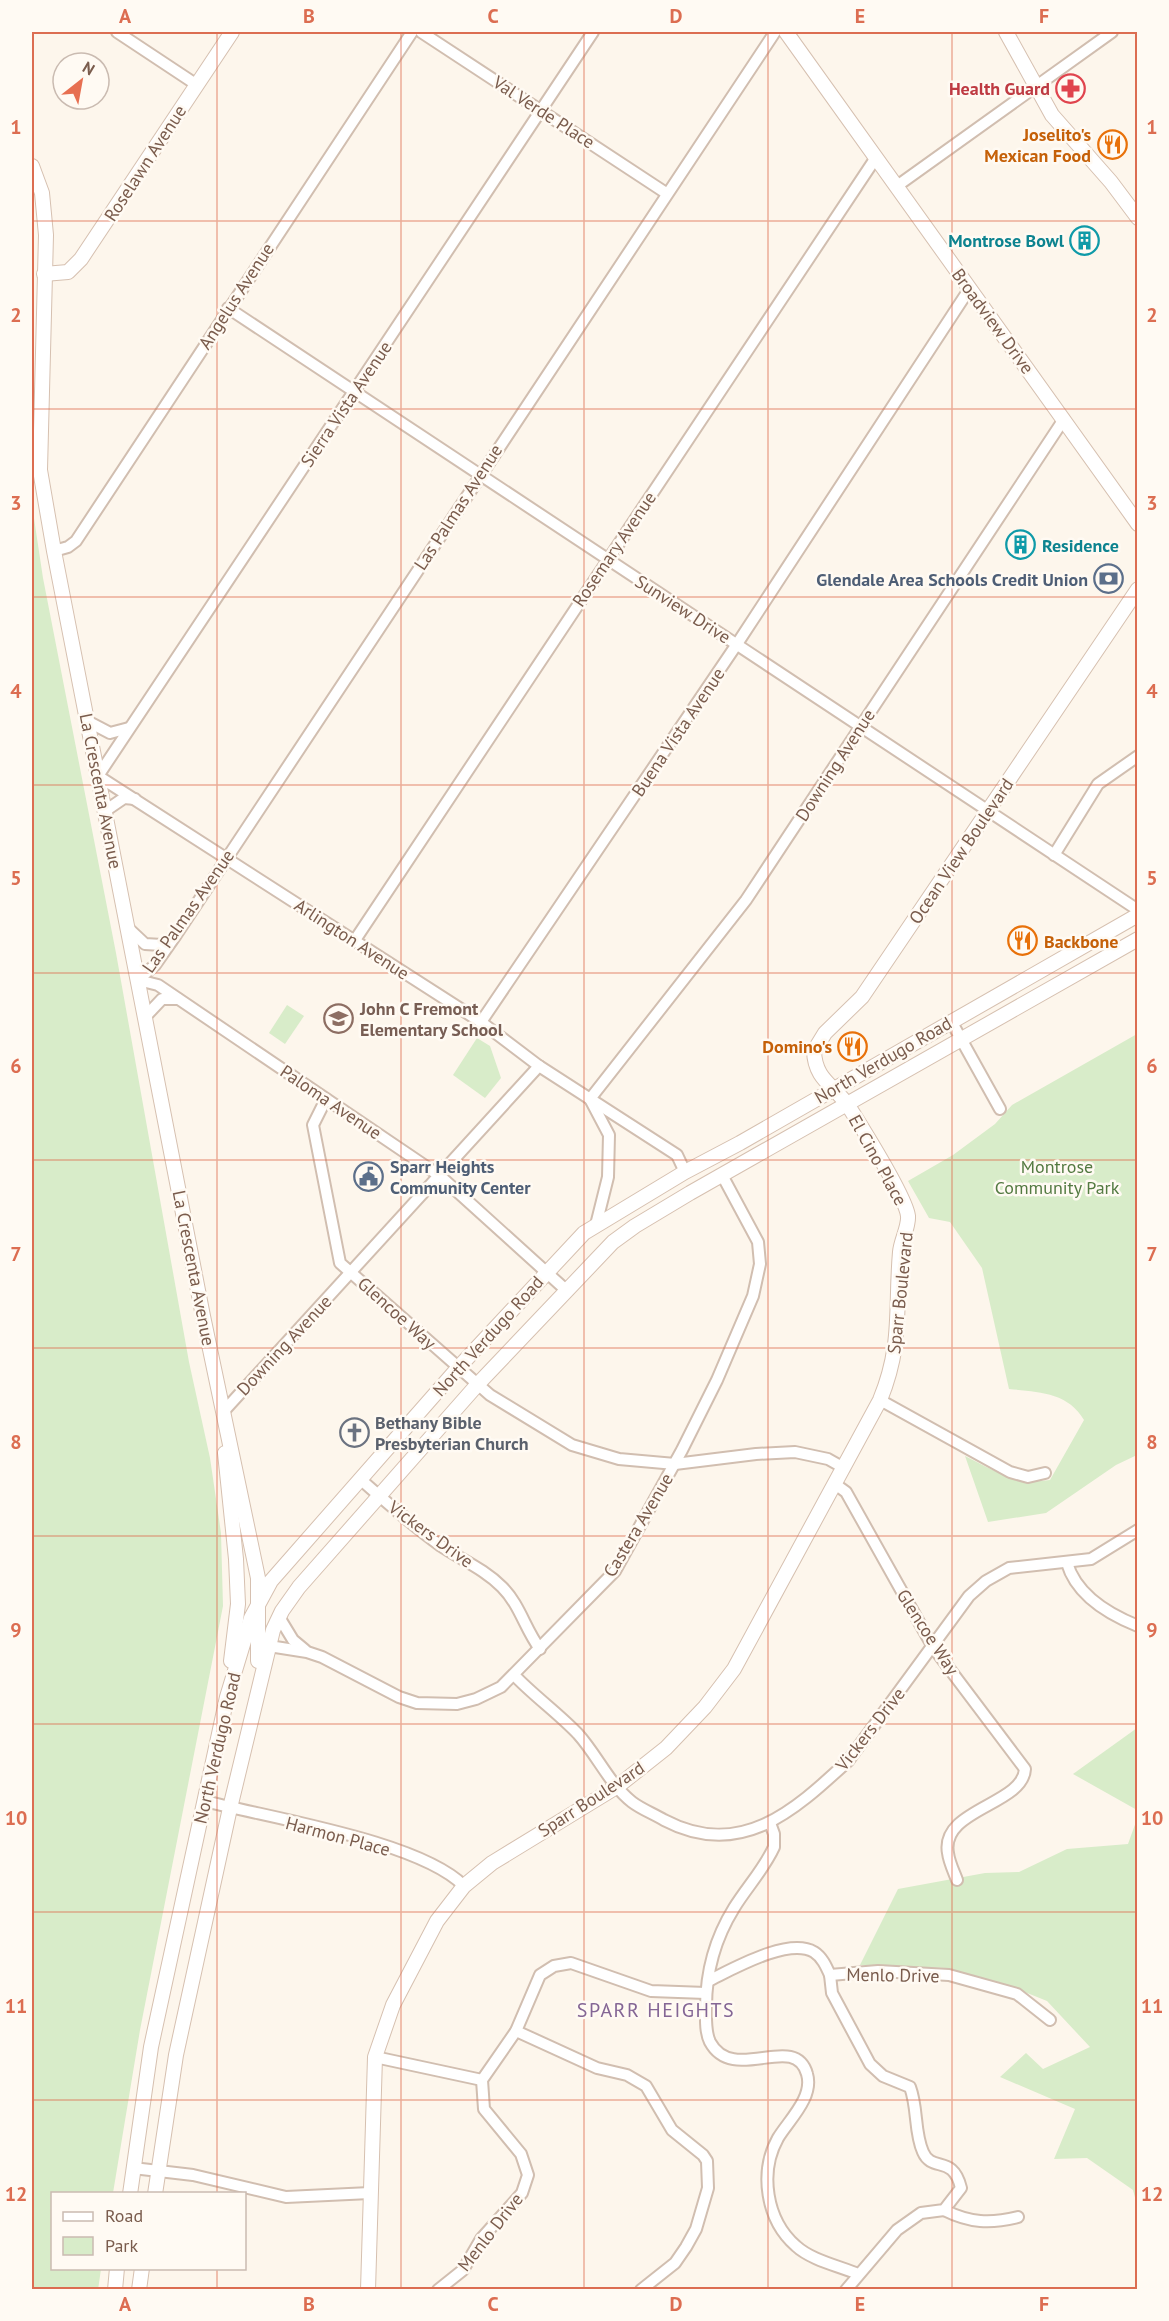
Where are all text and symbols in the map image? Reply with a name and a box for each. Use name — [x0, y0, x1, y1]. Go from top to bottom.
text: A — [119, 3, 132, 29]
text: B — [303, 3, 315, 29]
text: C — [487, 3, 499, 29]
text: D — [670, 3, 683, 29]
text: E — [855, 3, 865, 29]
text: F — [1039, 3, 1049, 29]
north arrow — [51, 51, 111, 111]
text: N — [79, 57, 98, 79]
street label: Val Verde Place — [488, 70, 599, 153]
pharmacy icon: Health Guard — [1055, 72, 1087, 104]
place label: Health Guard — [949, 77, 1050, 100]
street label: Roselawn Avenue — [99, 101, 191, 225]
text: 1 — [10, 114, 22, 140]
text: 1 — [1146, 114, 1158, 140]
place label: Joselito's Mexican Food — [984, 123, 1091, 167]
restaurant icon: Joselito's Mexican Food — [1096, 128, 1128, 160]
building icon: Montrose Bowl — [1069, 224, 1101, 256]
place label: Montrose Bowl — [948, 229, 1065, 252]
street label: Angelus Avenue — [193, 239, 279, 353]
street label: Broadview Drive — [947, 264, 1039, 378]
text: 2 — [10, 302, 22, 328]
text: 2 — [1146, 302, 1158, 328]
street label: Sierra Vista Avenue — [295, 337, 397, 471]
street label: Las Palmas Avenue — [409, 440, 507, 574]
street label: Rosemary Avenue — [567, 487, 661, 611]
text: 3 — [10, 490, 22, 516]
text: 3 — [1146, 490, 1158, 516]
building icon: Residence — [1005, 529, 1037, 561]
place label: Residence — [1042, 534, 1119, 557]
bank icon: Glendale Area Schools Credit Union — [1093, 563, 1125, 595]
place label: Glendale Area Schools Credit Union — [816, 568, 1088, 591]
street label: Sunview Drive — [631, 570, 735, 648]
street label: Buena Vista Avenue — [626, 663, 730, 801]
text: 4 — [10, 678, 22, 704]
text: 4 — [1146, 678, 1158, 704]
street label: Downing Avenue — [790, 705, 880, 825]
street label: La Crescenta Avenue — [75, 711, 127, 871]
street label: Ocean View Boulevard — [904, 774, 1018, 928]
street label: Las Palmas Avenue — [137, 845, 239, 977]
text: 5 — [10, 865, 22, 891]
text: 5 — [1146, 865, 1158, 891]
street label: Arlington Avenue — [290, 893, 414, 985]
restaurant icon: Backbone — [1007, 925, 1039, 957]
place label: Backbone — [1044, 930, 1118, 953]
place label: John C Fremont Elementary School — [359, 997, 504, 1041]
school or university icon: John C Fremont Elementary School — [323, 1002, 355, 1034]
street label: North Verdugo Road — [810, 1011, 956, 1109]
restaurant icon: Domino's — [837, 1030, 869, 1062]
place label: Domino's — [762, 1035, 832, 1058]
text: 6 — [10, 1053, 22, 1079]
text: 6 — [1146, 1053, 1158, 1079]
street label: Paloma Avenue — [276, 1060, 386, 1144]
street label: El Cino Place — [844, 1111, 912, 1209]
place label: Sparr Heights Community Center — [390, 1155, 531, 1199]
park label: Montrose Community Park — [995, 1155, 1120, 1199]
public building icon: Sparr Heights Community Center — [353, 1160, 385, 1192]
street label: La Crescenta Avenue — [168, 1188, 220, 1348]
street label: Sparr Boulevard — [882, 1231, 918, 1355]
text: 7 — [10, 1241, 22, 1267]
text: 7 — [1146, 1241, 1158, 1267]
street label: North Verdugo Road — [428, 1271, 548, 1401]
street label: Glencoe Way — [353, 1272, 441, 1355]
street label: Downing Avenue — [232, 1290, 336, 1400]
place label: Bethany Bible Presbyterian Church — [375, 1411, 529, 1455]
church icon: Bethany Bible Presbyterian Church — [338, 1416, 370, 1448]
text: 8 — [10, 1429, 22, 1455]
text: 8 — [1146, 1429, 1158, 1455]
street label: Castera Avenue — [598, 1469, 678, 1581]
street label: Vickers Drive — [383, 1495, 478, 1573]
street label: Glencoe Way — [892, 1585, 965, 1680]
text: 9 — [10, 1617, 22, 1643]
text: 9 — [1146, 1617, 1158, 1643]
street label: North Verdugo Road — [188, 1670, 246, 1826]
street label: Vickers Drive — [830, 1683, 910, 1776]
street label: Sparr Boulevard — [533, 1756, 649, 1842]
text: 10 — [5, 1805, 27, 1831]
text: 10 — [1141, 1805, 1163, 1831]
street label: Harmon Place — [283, 1811, 393, 1861]
street label: Menlo Drive — [846, 1963, 940, 1987]
text: 11 — [5, 1993, 27, 2019]
text: 11 — [1141, 1993, 1163, 2019]
district label: SPARR HEIGHTS — [577, 1997, 735, 2023]
text: 12 — [5, 2181, 27, 2207]
text: 12 — [1141, 2181, 1163, 2207]
street label: Menlo Drive — [452, 2188, 528, 2276]
legend — [51, 2192, 246, 2270]
text: Road — [105, 2204, 143, 2227]
text: Park — [105, 2234, 138, 2257]
text: A — [119, 2291, 132, 2317]
text: B — [303, 2291, 315, 2317]
text: C — [487, 2291, 499, 2317]
text: D — [670, 2291, 683, 2317]
text: E — [855, 2291, 865, 2317]
text: F — [1039, 2291, 1049, 2317]

